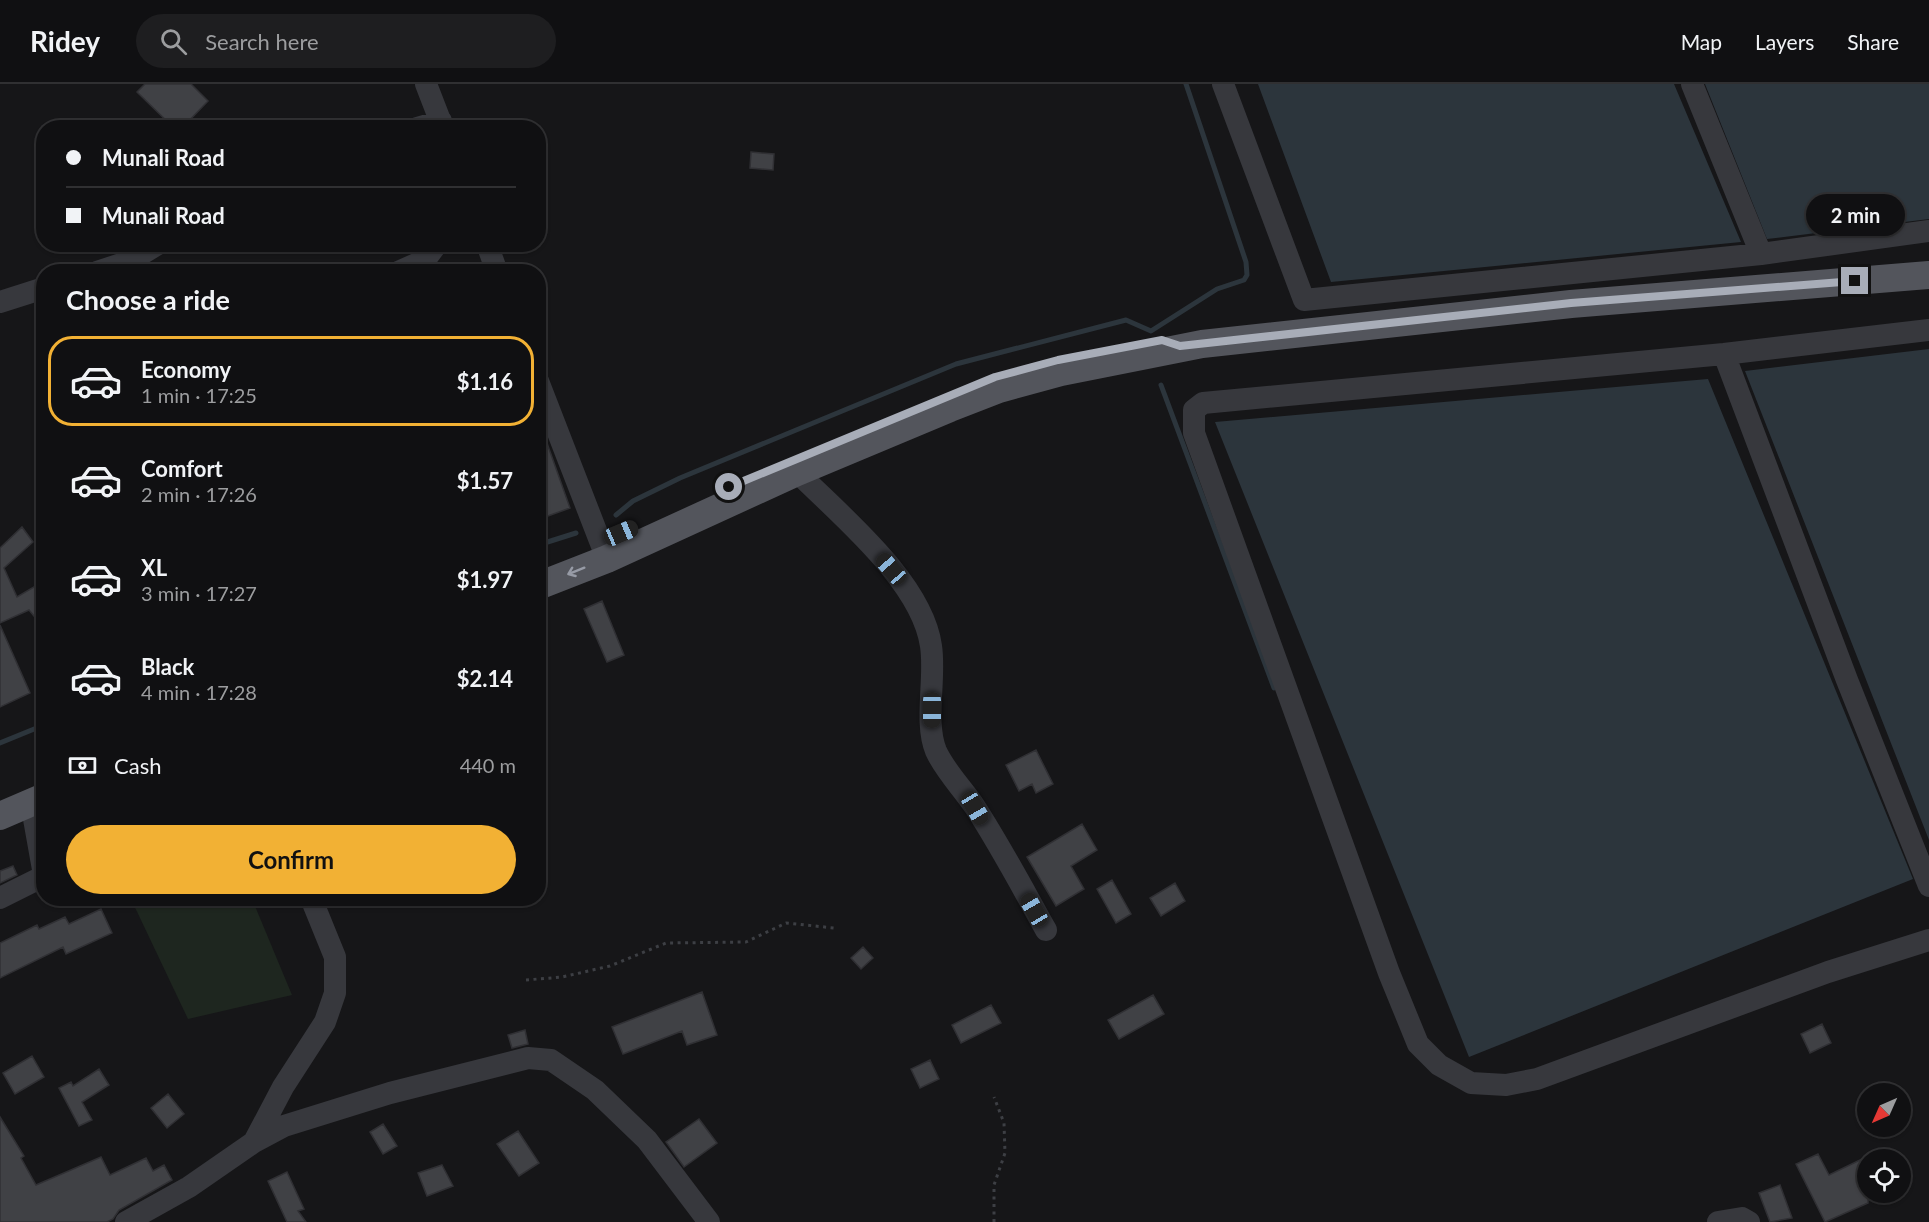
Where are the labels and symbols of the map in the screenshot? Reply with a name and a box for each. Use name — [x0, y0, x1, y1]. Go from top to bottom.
callout: 2 min — [1806, 194, 1904, 236]
route end — [1841, 267, 1868, 294]
route start — [715, 473, 742, 500]
car — [601, 518, 641, 548]
car — [872, 550, 910, 588]
one-way arrow — [567, 566, 586, 577]
car — [923, 692, 941, 728]
car — [958, 788, 992, 828]
car — [1017, 890, 1051, 930]
north arrow — [1857, 1083, 1911, 1137]

